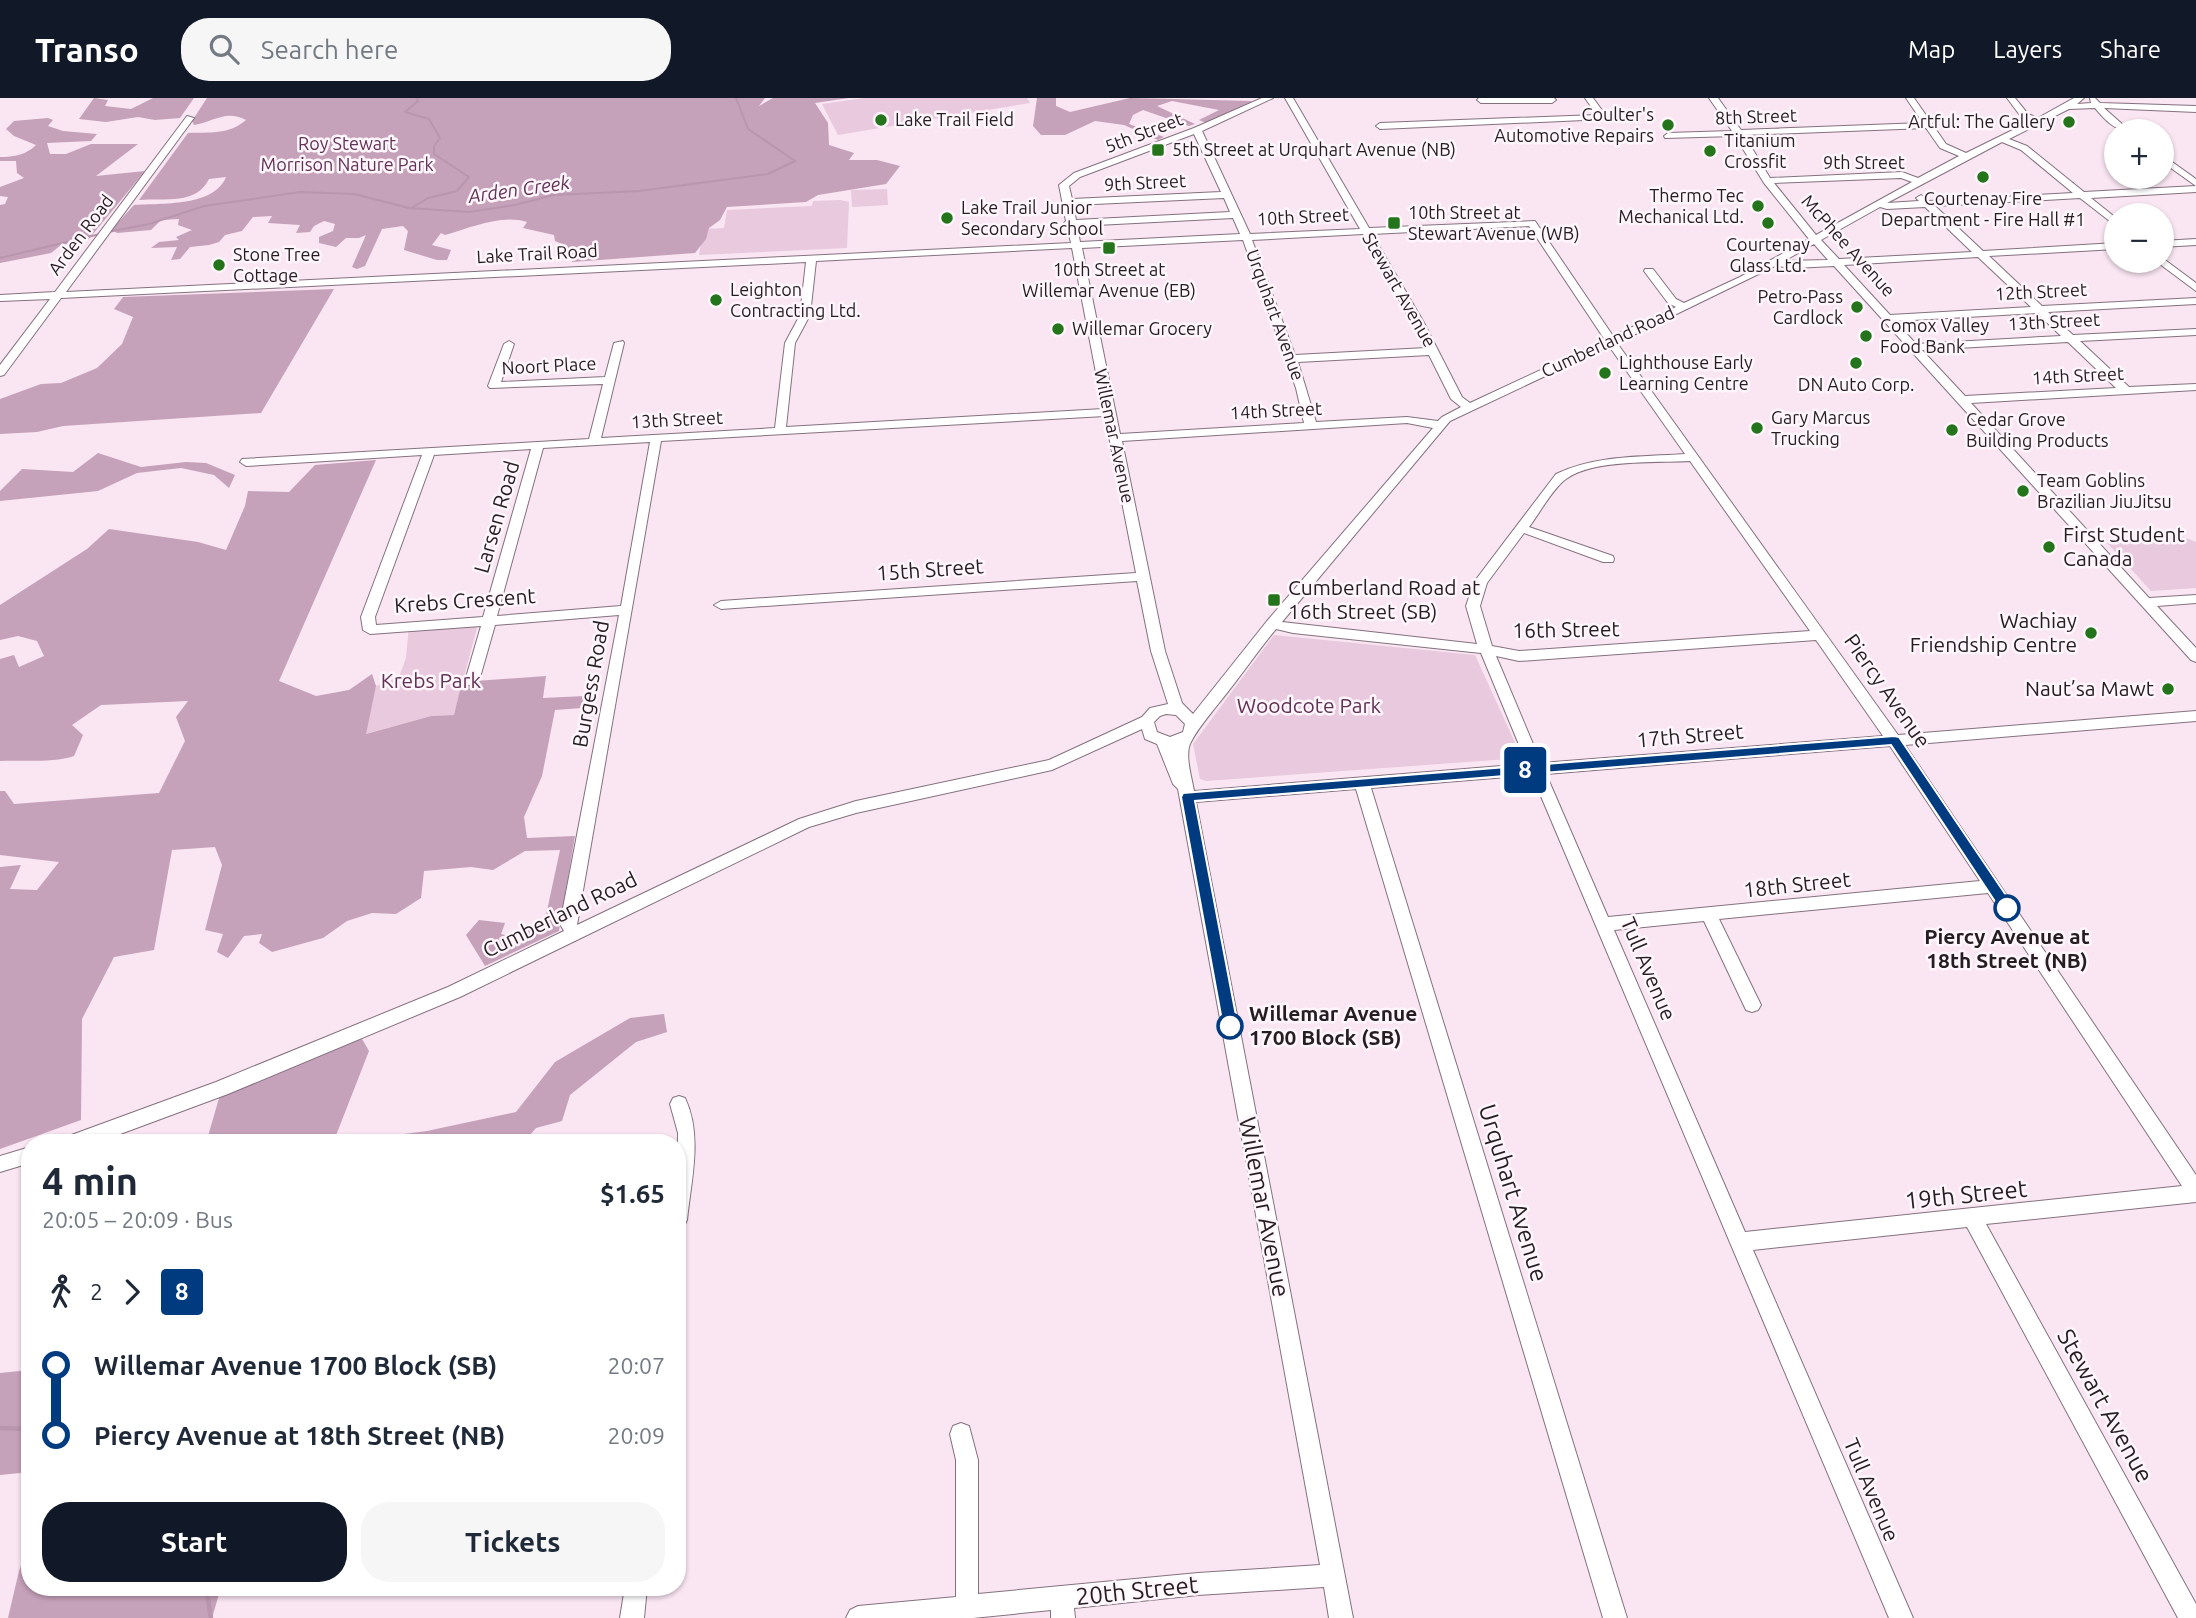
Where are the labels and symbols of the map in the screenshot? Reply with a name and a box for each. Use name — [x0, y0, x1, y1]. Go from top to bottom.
place label: Coulter's Automotive Repairs — [1494, 104, 1654, 145]
street label: 8th Street — [1715, 105, 1797, 127]
street label: 5th Street — [1102, 108, 1185, 156]
place label: Lake Trail Field — [895, 109, 1014, 129]
place label: Artful: The Gallery — [1908, 111, 2055, 131]
marker: Lake Trail Field — [873, 112, 889, 128]
marker: Artful: The Gallery — [2061, 114, 2077, 130]
marker: Coulter's Automotive Repairs — [1660, 117, 1676, 133]
place label: Titanium Crossfit — [1724, 130, 1796, 171]
park label: Roy Stewart Morrison Nature Park — [260, 133, 434, 174]
place label: 5th Street at Urquhart Avenue (NB) — [1172, 139, 1456, 160]
marker: 5th Street at Urquhart Avenue (NB) — [1150, 142, 1166, 158]
marker: Titanium Crossfit — [1702, 143, 1718, 159]
street label: 9th Street — [1823, 152, 1905, 172]
marker: Courtenay Fire Department - Fire Hall #1 — [1975, 169, 1991, 185]
street label: 9th Street — [1104, 170, 1186, 194]
water label: Arden Creek — [466, 171, 572, 207]
place label: Thermo Tec Mechanical Ltd. — [1618, 185, 1744, 226]
place label: Courtenay Fire Department - Fire Hall #1 — [1881, 188, 2085, 229]
street label: Arden Road — [44, 190, 117, 278]
street label: McPhee Avenue — [1798, 190, 1900, 300]
place label: Lake Trail Junior Secondary School — [961, 197, 1103, 238]
marker: Thermo Tec Mechanical Ltd. — [1750, 198, 1766, 214]
place label: 10th Street at Stewart Avenue (WB) — [1408, 202, 1580, 244]
street label: 10th Street — [1256, 204, 1349, 228]
marker: Lake Trail Junior Secondary School — [939, 210, 955, 226]
marker: 10th Street at Stewart Avenue (WB) — [1386, 215, 1402, 231]
marker: Courtenay Glass Ltd. — [1760, 215, 1776, 231]
street label: Stewart Avenue — [1359, 229, 1441, 350]
place label: Courtenay Glass Ltd. — [1726, 234, 1810, 275]
street label: Lake Trail Road — [476, 240, 598, 266]
marker: 10th Street at Willemar Avenue (EB) — [1101, 240, 1117, 256]
place label: Stone Tree Cottage — [233, 244, 320, 285]
street label: Urquhart Avenue — [1243, 246, 1309, 383]
marker: Stone Tree Cottage — [211, 257, 227, 273]
place label: 10th Street at Willemar Avenue (EB) — [1022, 259, 1196, 301]
place label: Leighton Contracting Ltd. — [730, 279, 861, 320]
street label: 12th Street — [1994, 279, 2087, 303]
place label: Petro-Pass Cardlock — [1758, 286, 1843, 327]
marker: Leighton Contracting Ltd. — [708, 292, 724, 308]
marker: Petro-Pass Cardlock — [1849, 299, 1865, 315]
street label: Cumberland Road — [1538, 302, 1677, 381]
street label: 13th Street — [2007, 309, 2100, 333]
place label: Comox Valley Food Bank — [1880, 315, 1989, 356]
place label: Willemar Grocery — [1072, 318, 1212, 338]
marker: Willemar Grocery — [1050, 321, 1066, 337]
marker: Comox Valley Food Bank — [1858, 328, 1874, 344]
place label: Lighthouse Early Learning Centre — [1619, 352, 1753, 393]
street label: Noort Place — [501, 353, 597, 377]
marker: DN Auto Corp. — [1848, 355, 1864, 371]
street label: 14th Street — [2031, 363, 2124, 387]
marker: Lighthouse Early Learning Centre — [1597, 365, 1613, 381]
street label: Willemar Avenue — [1091, 367, 1139, 505]
place label: DN Auto Corp. — [1798, 374, 1914, 394]
street label: 14th Street — [1229, 398, 1322, 422]
street label: 13th Street — [630, 407, 723, 431]
place label: Gary Marcus Trucking — [1771, 407, 1871, 448]
place label: Cedar Grove Building Products — [1966, 409, 2109, 450]
marker: Gary Marcus Trucking — [1749, 420, 1765, 436]
marker: Cedar Grove Building Products — [1944, 422, 1960, 438]
street label: Larsen Road — [469, 458, 523, 575]
place label: Team Goblins Brazilian JiuJitsu — [2037, 470, 2172, 511]
marker: Team Goblins Brazilian JiuJitsu — [2015, 483, 2031, 499]
place label: First Student Canada — [2063, 522, 2185, 570]
marker: First Student Canada — [2041, 539, 2057, 555]
street label: 15th Street — [876, 553, 984, 585]
place label: Cumberland Road at 16th Street (SB) — [1288, 575, 1480, 623]
street label: Krebs Crescent — [393, 583, 536, 617]
marker: Cumberland Road at 16th Street (SB) — [1266, 592, 1282, 608]
place label: Wachiay Friendship Centre — [1910, 608, 2077, 656]
street label: 16th Street — [1512, 616, 1620, 642]
street label: Burgess Road — [567, 619, 613, 749]
marker: Wachiay Friendship Centre — [2083, 625, 2099, 641]
street label: Piercy Avenue — [1840, 629, 1936, 752]
park label: Krebs Park — [381, 668, 482, 692]
place label: Naut’sa Mawt — [2025, 676, 2154, 700]
marker: Naut’sa Mawt — [2160, 681, 2176, 697]
park label: Woodcote Park — [1237, 693, 1382, 717]
street label: 17th Street — [1635, 718, 1744, 752]
line badge: 8 — [1502, 747, 1548, 793]
street label: Cumberland Road — [479, 866, 641, 962]
street label: 18th Street — [1742, 866, 1852, 902]
marker: Piercy Avenue at 18th Street (NB) — [1994, 895, 2020, 921]
street label: Tull Avenue — [1616, 913, 1681, 1024]
place label: Piercy Avenue at 18th Street (NB) — [1924, 924, 2090, 972]
place label: Willemar Avenue 1700 Block (SB) — [1249, 1001, 1417, 1049]
marker: Willemar Avenue 1700 Block (SB) — [1217, 1013, 1243, 1039]
street label: Urquhart Avenue — [1474, 1101, 1553, 1285]
street label: Willemar Avenue — [1234, 1115, 1295, 1299]
street label: 19th Street — [1904, 1175, 2029, 1214]
street label: Stewart Avenue — [2052, 1324, 2159, 1487]
street label: Tull Avenue — [1839, 1434, 1904, 1545]
street label: 20th Street — [1075, 1571, 1200, 1610]

